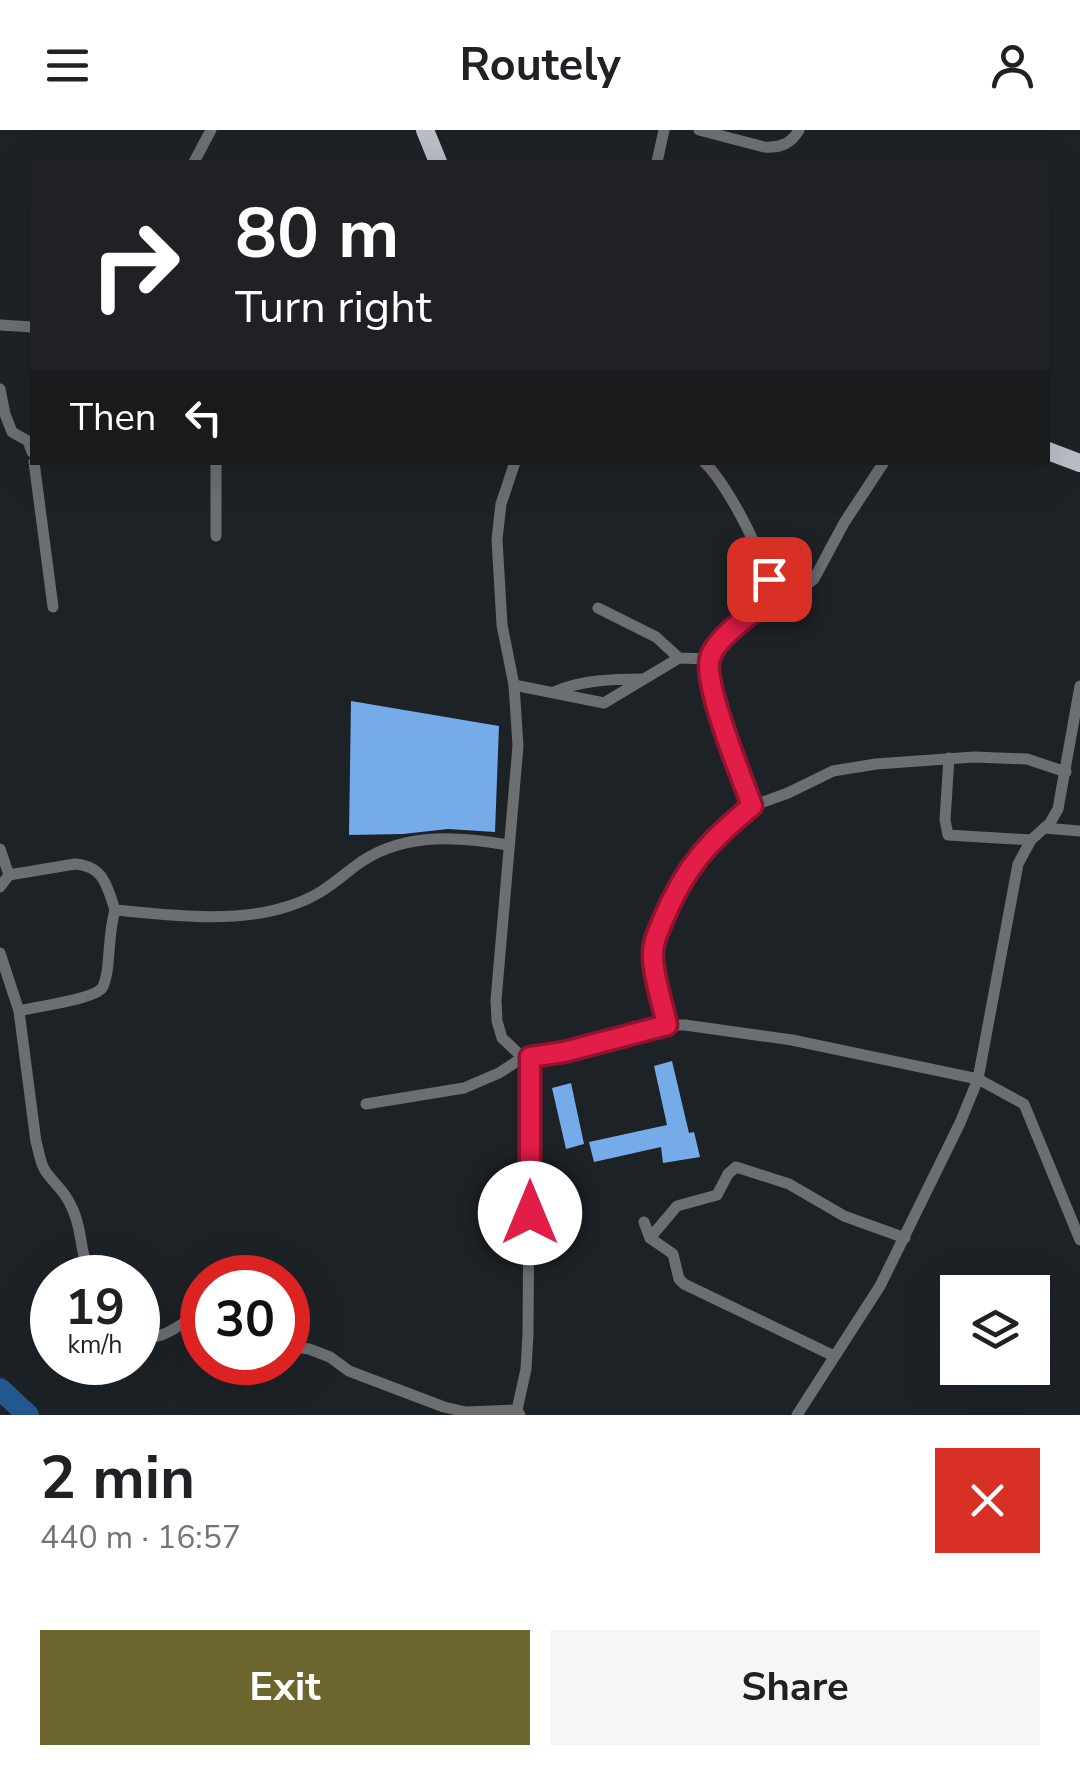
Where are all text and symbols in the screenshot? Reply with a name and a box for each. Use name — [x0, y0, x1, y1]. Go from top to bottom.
text: Routely — [459, 35, 621, 96]
icon: menu — [40, 38, 95, 93]
icon: person — [985, 38, 1040, 93]
text: 80 m — [235, 186, 399, 282]
icon: right — [70, 200, 200, 330]
text: Turn right — [235, 277, 432, 338]
icon: left — [176, 390, 231, 445]
text: Then — [70, 392, 156, 443]
pin — [727, 537, 812, 622]
icon: arrive — [742, 552, 797, 607]
position arrow — [478, 1161, 582, 1265]
speed limit sign: 30 — [180, 1255, 310, 1385]
text: 19 — [65, 1273, 125, 1342]
map controls — [940, 1275, 1050, 1385]
button: layers — [940, 1275, 1050, 1385]
text: km/h — [67, 1328, 123, 1362]
text: 2 min — [40, 1437, 195, 1519]
button: close — [935, 1448, 1040, 1553]
text: 440 m · 16:57 — [40, 1516, 241, 1559]
button: Exit — [40, 1630, 530, 1745]
button: Share — [550, 1630, 1040, 1745]

